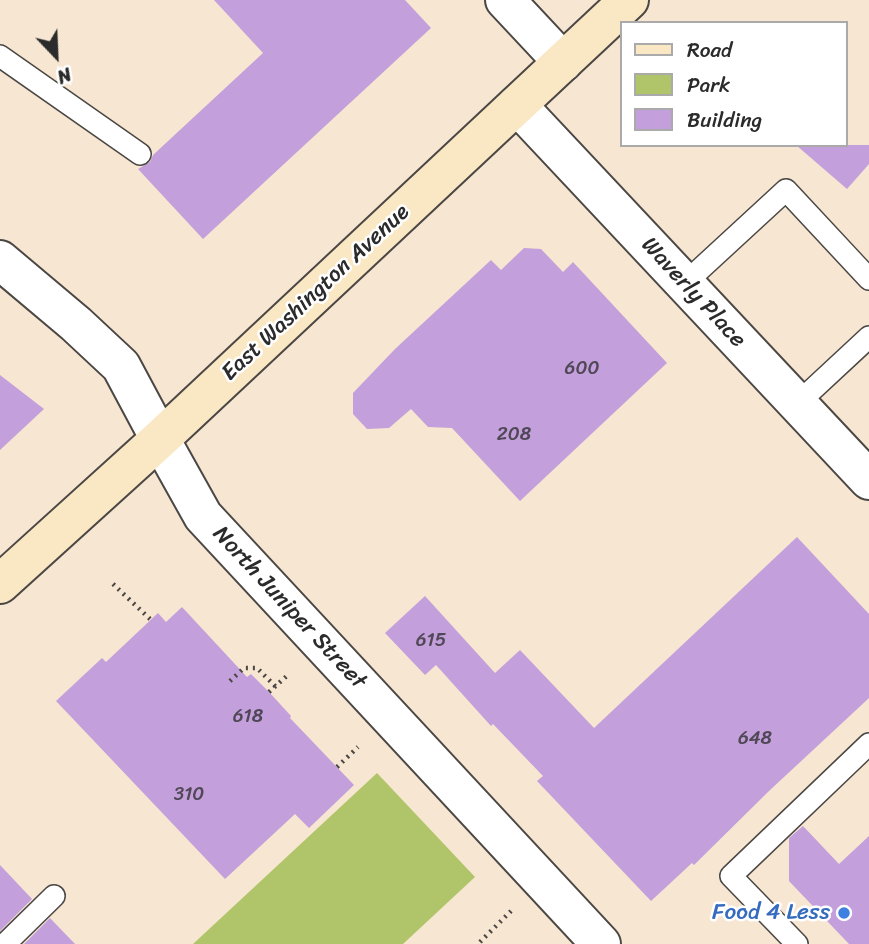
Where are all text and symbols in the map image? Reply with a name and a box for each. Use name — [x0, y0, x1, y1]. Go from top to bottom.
north arrow — [21, 21, 91, 91]
legend — [620, 21, 848, 147]
text: Road — [687, 31, 732, 69]
text: N — [52, 58, 77, 94]
text: Park — [687, 66, 730, 104]
text: Building — [687, 101, 762, 139]
street label: East Washington Avenue — [216, 199, 416, 387]
street label: Waverly Place — [635, 232, 751, 354]
house number: 600 — [565, 358, 599, 380]
house number: 208 — [497, 424, 531, 446]
street label: North Juniper Street — [206, 521, 372, 695]
house number: 615 — [416, 630, 446, 652]
house number: 618 — [233, 706, 263, 728]
house number: 648 — [738, 728, 772, 750]
house number: 310 — [174, 784, 204, 806]
place label: Food 4 Less — [712, 899, 830, 927]
marker: Food 4 Less — [836, 905, 852, 921]

